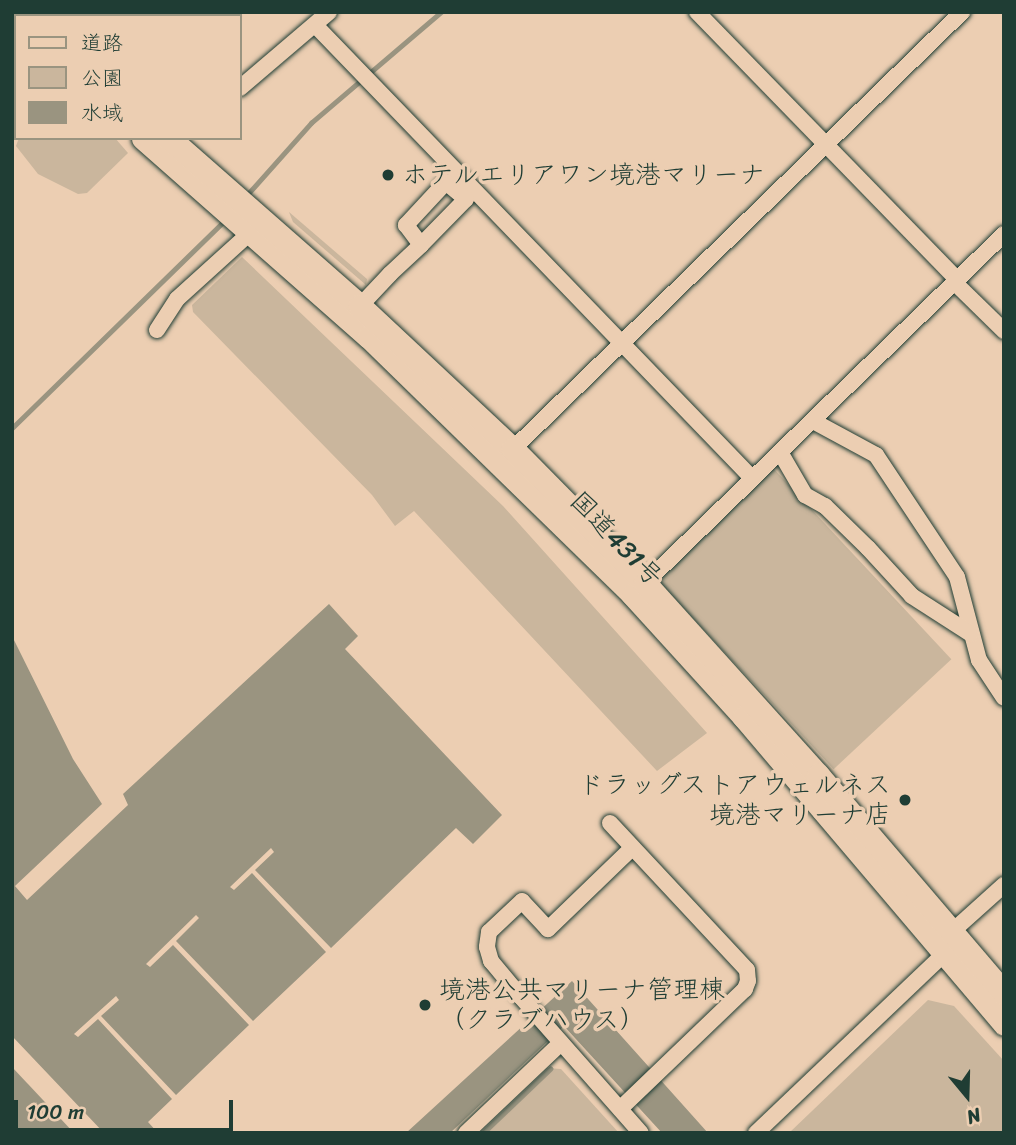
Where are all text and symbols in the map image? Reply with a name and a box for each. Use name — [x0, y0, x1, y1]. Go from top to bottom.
legend — [14, 14, 242, 140]
text: 道路 — [81, 24, 123, 62]
text: 公園 — [81, 59, 123, 97]
text: 水域 — [81, 94, 123, 132]
place label: ホテルエリアワン境港マリーナ — [402, 159, 766, 191]
marker: ホテルエリアワン境港マリーナ — [380, 167, 396, 183]
street label: 国道431号 — [563, 485, 669, 593]
place label: ドラッグストアウェルネス 境港マリーナ店 — [579, 769, 891, 830]
marker: ドラッグストアウェルネス 境港マリーナ店 — [897, 792, 913, 808]
place label: 境港公共マリーナ管理棟 （クラブハウス） — [439, 974, 725, 1036]
marker: 境港公共マリーナ管理棟 （クラブハウス） — [417, 997, 433, 1013]
north arrow — [932, 1061, 1002, 1131]
scale bar — [18, 1086, 236, 1130]
text: 100 m — [27, 1093, 84, 1131]
text: N — [962, 1099, 986, 1134]

